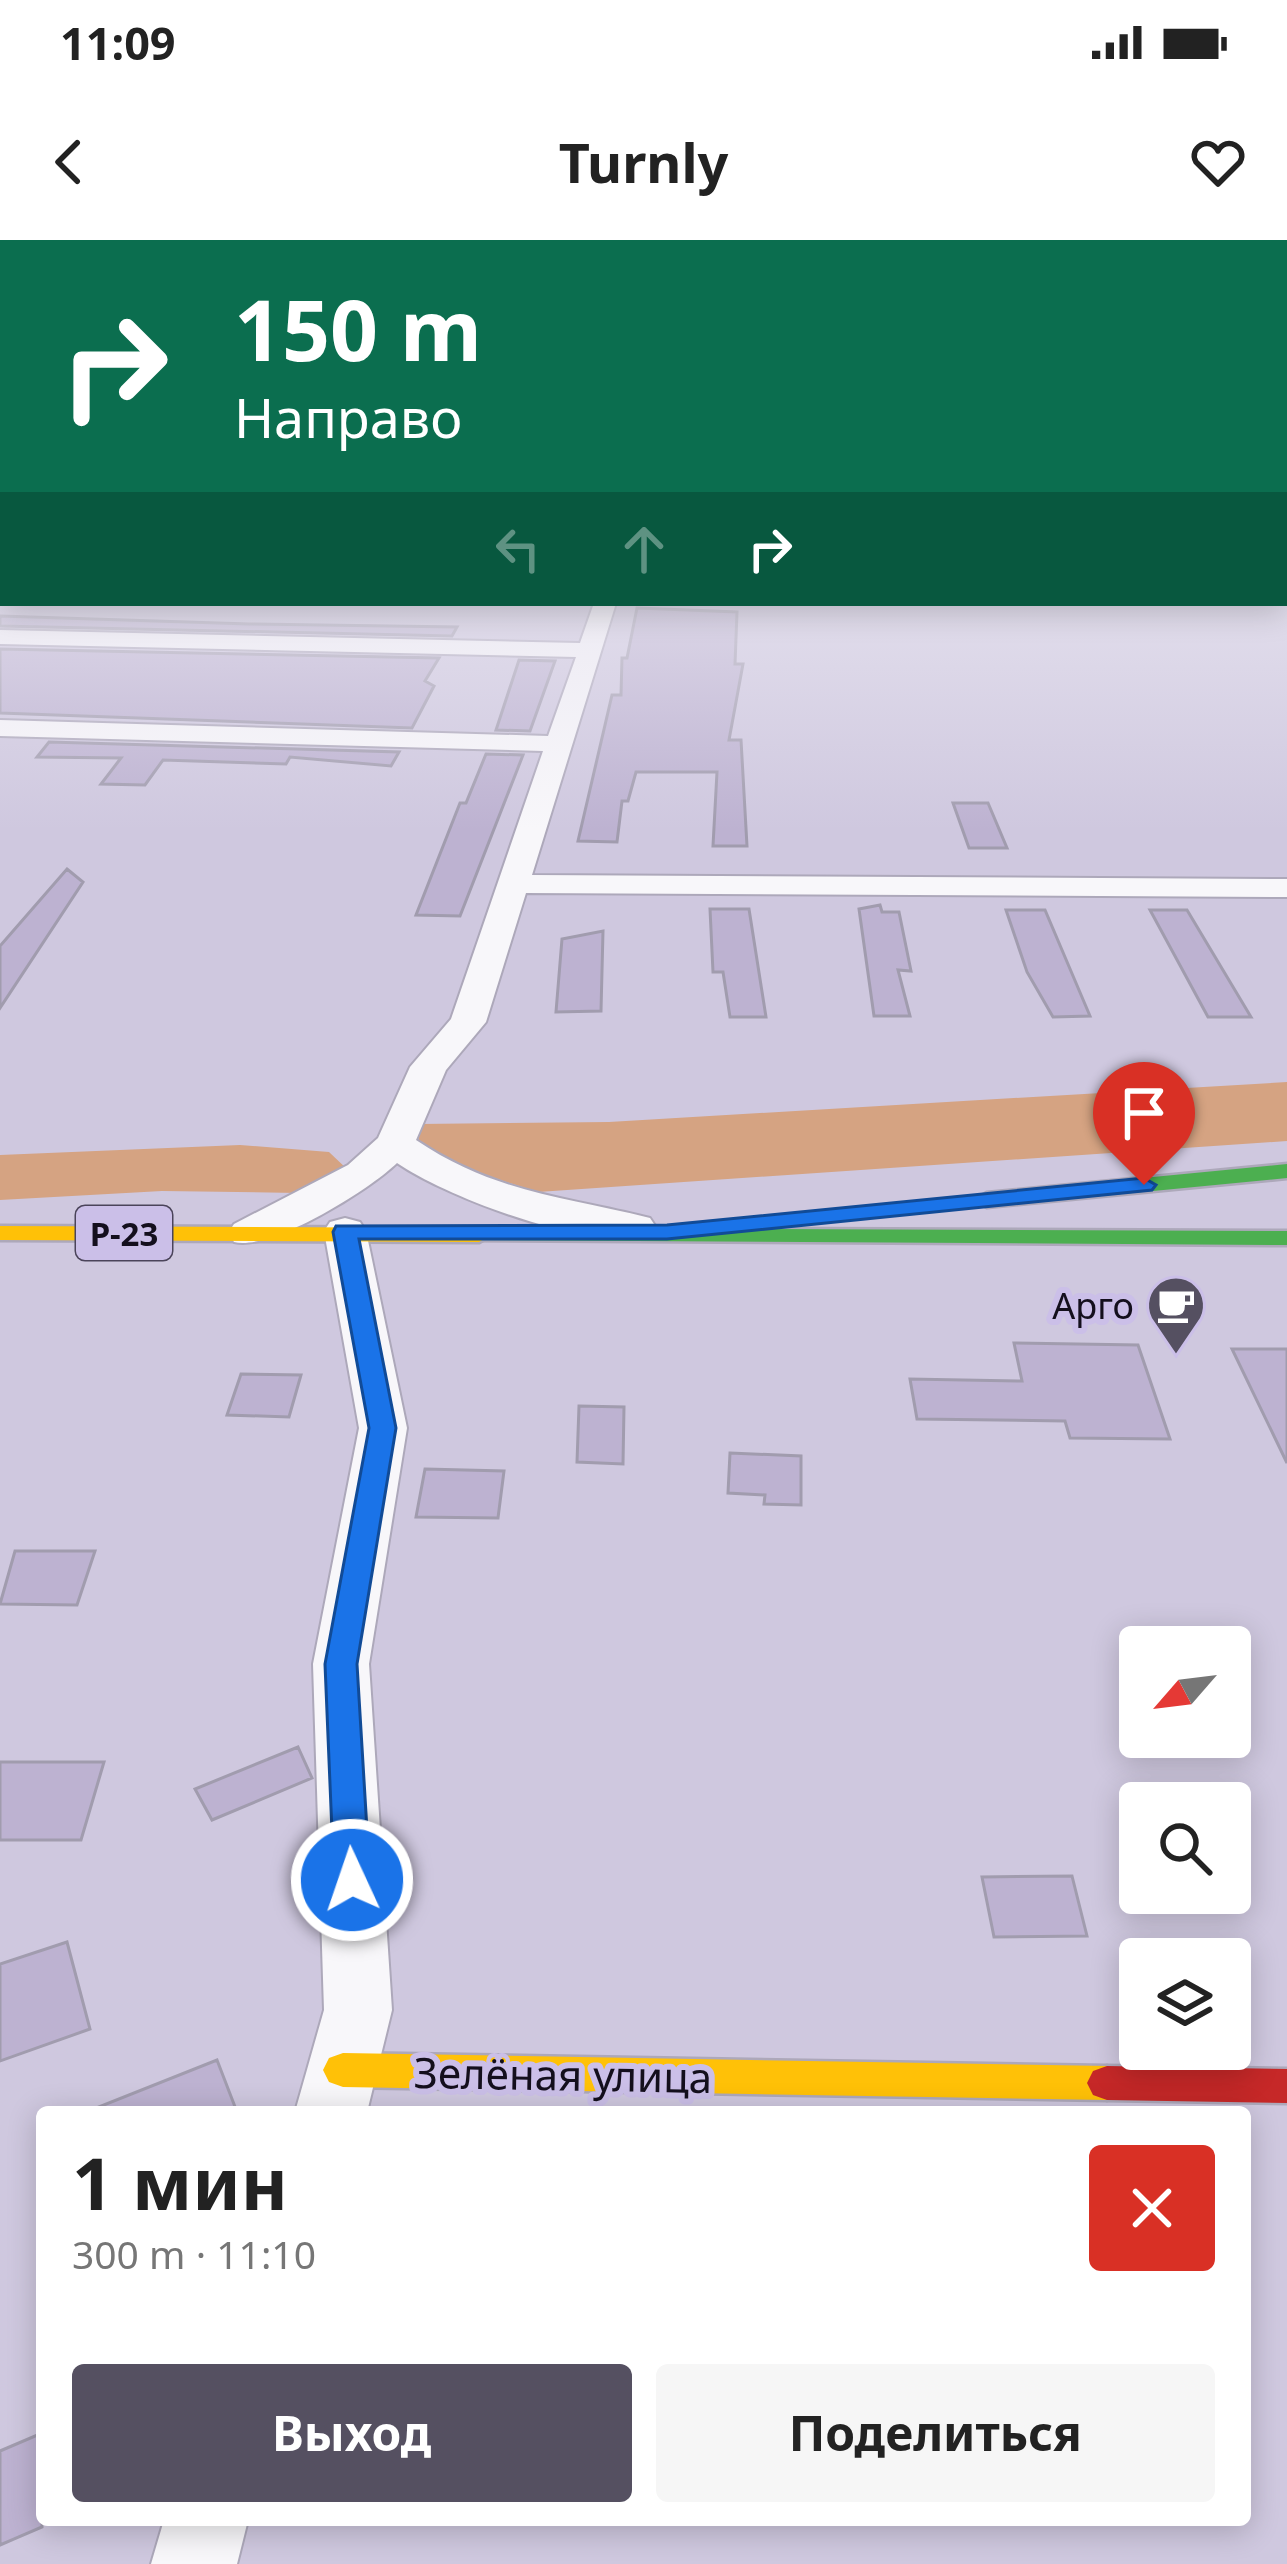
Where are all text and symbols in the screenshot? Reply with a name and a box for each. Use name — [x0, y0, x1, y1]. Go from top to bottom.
text: 11:09 — [60, 12, 176, 73]
text: Turnly — [559, 125, 728, 199]
icon: back — [36, 129, 102, 195]
icon: heart — [1185, 129, 1251, 195]
text: 150 m — [234, 271, 482, 386]
icon: right — [36, 288, 192, 444]
text: Направо — [234, 380, 462, 454]
icon: left — [485, 516, 551, 582]
icon: ahead — [611, 516, 677, 582]
icon: right — [737, 516, 803, 582]
pin — [1093, 1062, 1195, 1185]
icon: arrive — [1111, 1080, 1177, 1146]
road number: Р-23 — [76, 1206, 172, 1260]
cafe icon: Арго — [1145, 1274, 1207, 1356]
place label: Арго — [1052, 1281, 1134, 1330]
north arrow — [1119, 1626, 1251, 1758]
map controls — [1119, 1626, 1251, 2070]
button: search — [1119, 1782, 1251, 1914]
position arrow — [289, 1817, 415, 1943]
button: layers — [1119, 1938, 1251, 2070]
street label: Зелёная улица — [413, 2043, 713, 2105]
text: 1 мин — [72, 2133, 288, 2231]
button: close — [1089, 2145, 1215, 2271]
text: 300 m · 11:10 — [72, 2227, 316, 2280]
button: Выход — [72, 2364, 632, 2502]
button: Поделиться — [656, 2364, 1215, 2502]

